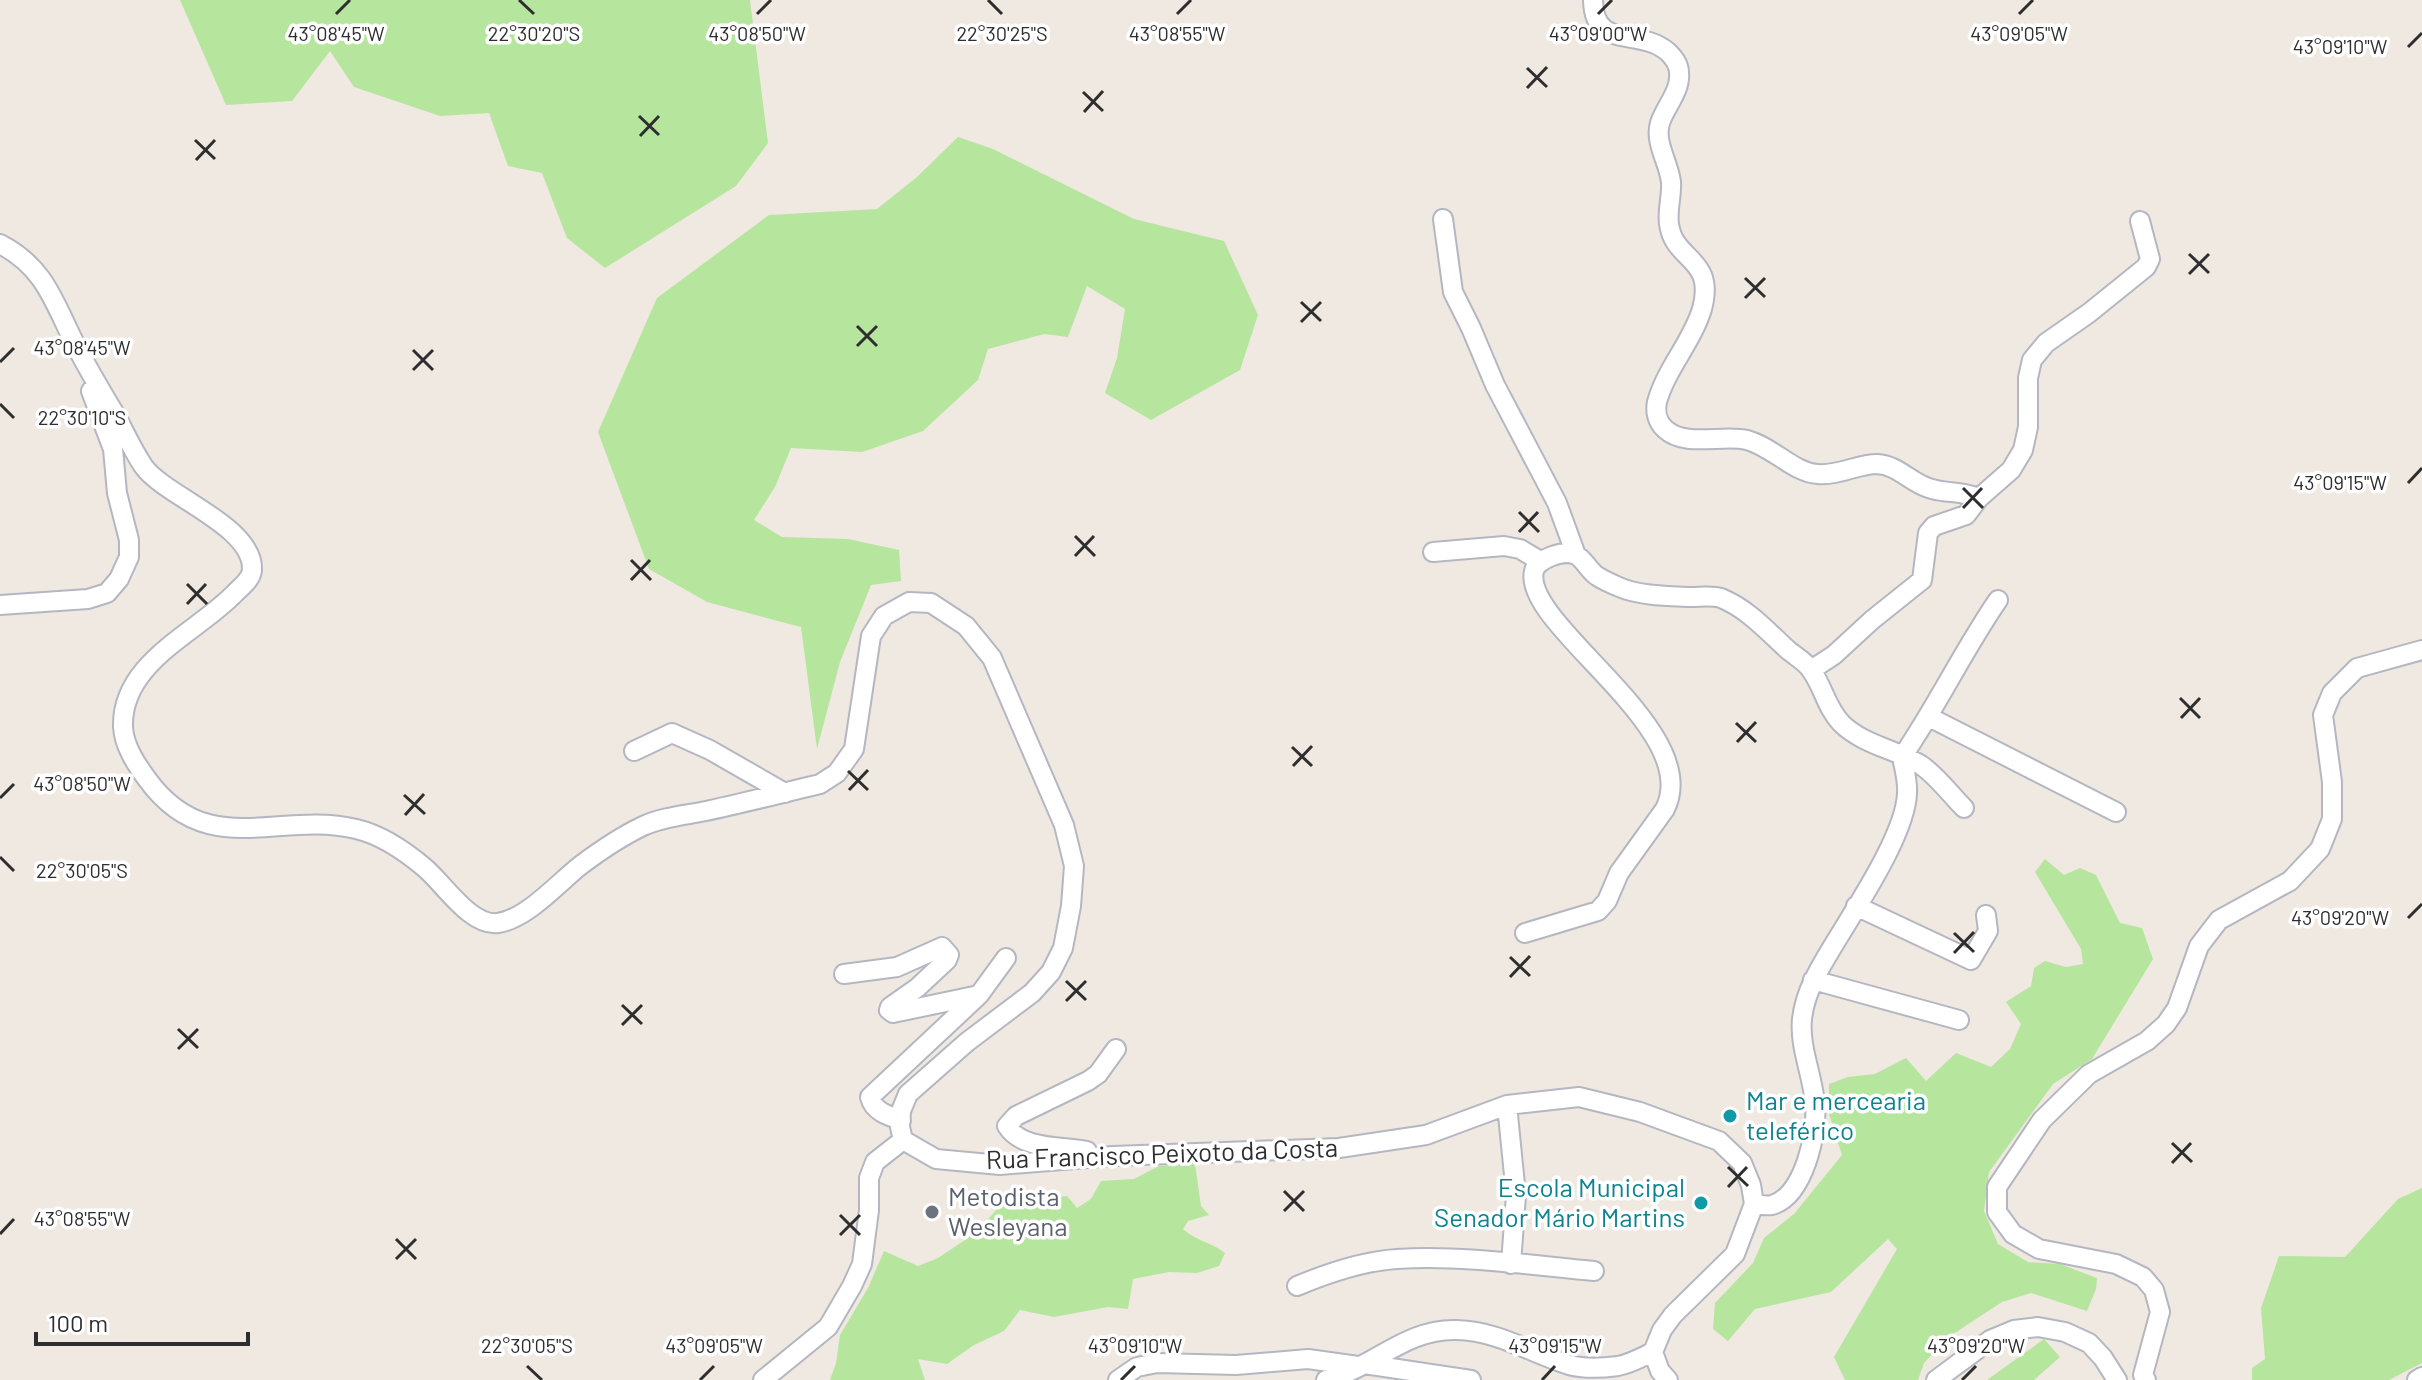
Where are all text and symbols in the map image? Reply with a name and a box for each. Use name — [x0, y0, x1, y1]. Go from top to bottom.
text: 43°08'45"W — [287, 21, 385, 45]
text: 22°30'20"S — [488, 21, 580, 45]
text: 43°08'50"W — [708, 21, 806, 45]
text: 22°30'25"S — [956, 21, 1048, 45]
text: 43°08'55"W — [1129, 21, 1226, 45]
text: 43°09'00"W — [1549, 21, 1648, 45]
text: 43°09'05"W — [1970, 21, 2068, 45]
text: 43°09'10"W — [2293, 34, 2388, 58]
text: 43°08'45"W — [33, 335, 131, 359]
text: 22°30'10"S — [38, 405, 126, 429]
text: 43°09'15"W — [2293, 470, 2387, 494]
text: 43°08'50"W — [33, 771, 131, 795]
text: 22°30'05"S — [36, 858, 128, 882]
text: 43°09'20"W — [2291, 905, 2390, 929]
place label: Mar e mercearia teleférico — [1746, 1084, 1926, 1145]
marker: Mar e mercearia teleférico — [1721, 1107, 1739, 1125]
street label: Rua Francisco Peixoto da Costa — [985, 1131, 1339, 1174]
place label: Escola Municipal Senador Mário Martins — [1434, 1171, 1685, 1232]
place label: Metodista Wesleyana — [948, 1180, 1067, 1241]
marker: Escola Municipal Senador Mário Martins — [1692, 1194, 1710, 1212]
marker: Metodista Wesleyana — [923, 1203, 941, 1221]
text: 43°08'55"W — [34, 1206, 131, 1230]
scale bar — [36, 1296, 248, 1346]
text: 100 m — [48, 1308, 108, 1337]
text: 22°30'05"S — [481, 1333, 573, 1357]
text: 43°09'05"W — [665, 1333, 763, 1357]
text: 43°09'10"W — [1088, 1333, 1183, 1357]
text: 43°09'15"W — [1508, 1333, 1602, 1357]
text: 43°09'20"W — [1927, 1333, 2026, 1357]

